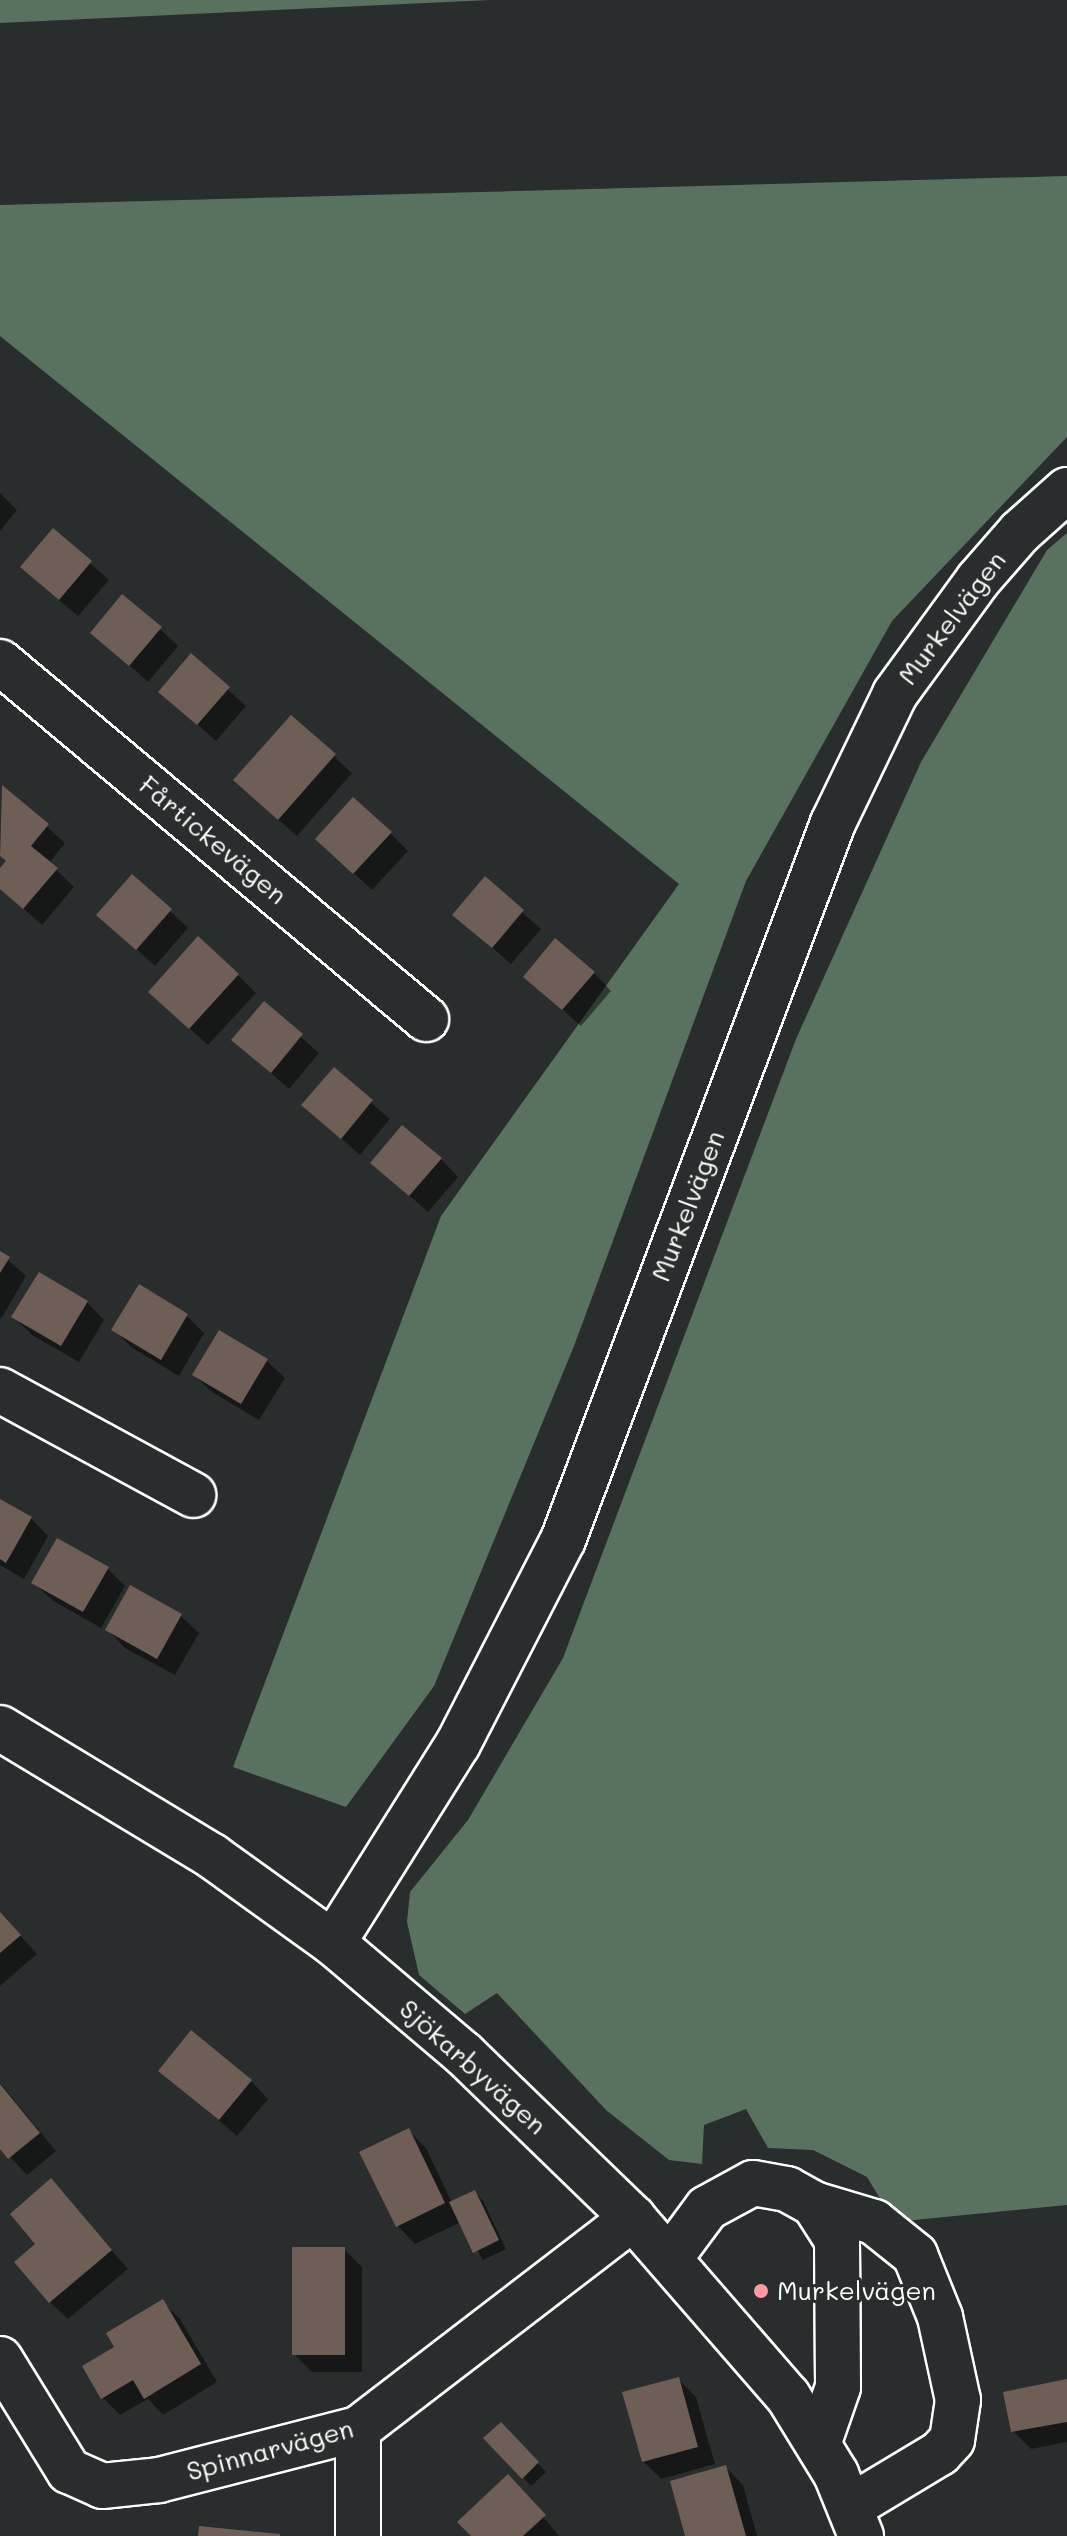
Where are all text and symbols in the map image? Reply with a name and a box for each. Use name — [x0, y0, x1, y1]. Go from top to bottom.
street label: Murkelvägen — [892, 545, 1012, 691]
street label: Fårtickevägen — [133, 769, 293, 911]
street label: Murkelvägen — [645, 1126, 731, 1286]
street label: Sjökarbyvägen — [393, 1993, 553, 2141]
place label: Murkelvägen — [777, 2275, 936, 2307]
marker: Murkelvägen — [752, 2282, 770, 2300]
street label: Spinnarvägen — [183, 2413, 357, 2487]

